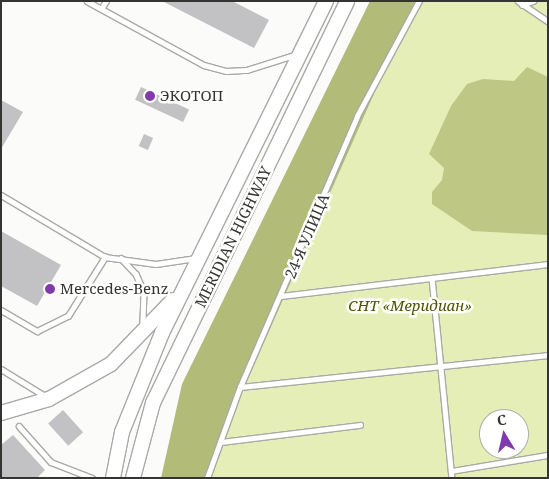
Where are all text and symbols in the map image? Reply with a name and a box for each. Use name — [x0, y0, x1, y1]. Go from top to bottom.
place label: ЭКОТОП — [160, 87, 223, 105]
marker: ЭКОТОП — [144, 90, 156, 102]
street label: MERIDIAN HIGHWAY — [191, 164, 275, 310]
street label: 24-Я УЛИЦА — [281, 191, 333, 281]
place label: Mercedes-Benz — [60, 280, 168, 298]
marker: Mercedes-Benz — [44, 283, 56, 295]
park label: СНТ «Меридиан» — [348, 297, 472, 315]
north arrow — [479, 409, 529, 459]
text: С — [496, 410, 508, 430]

